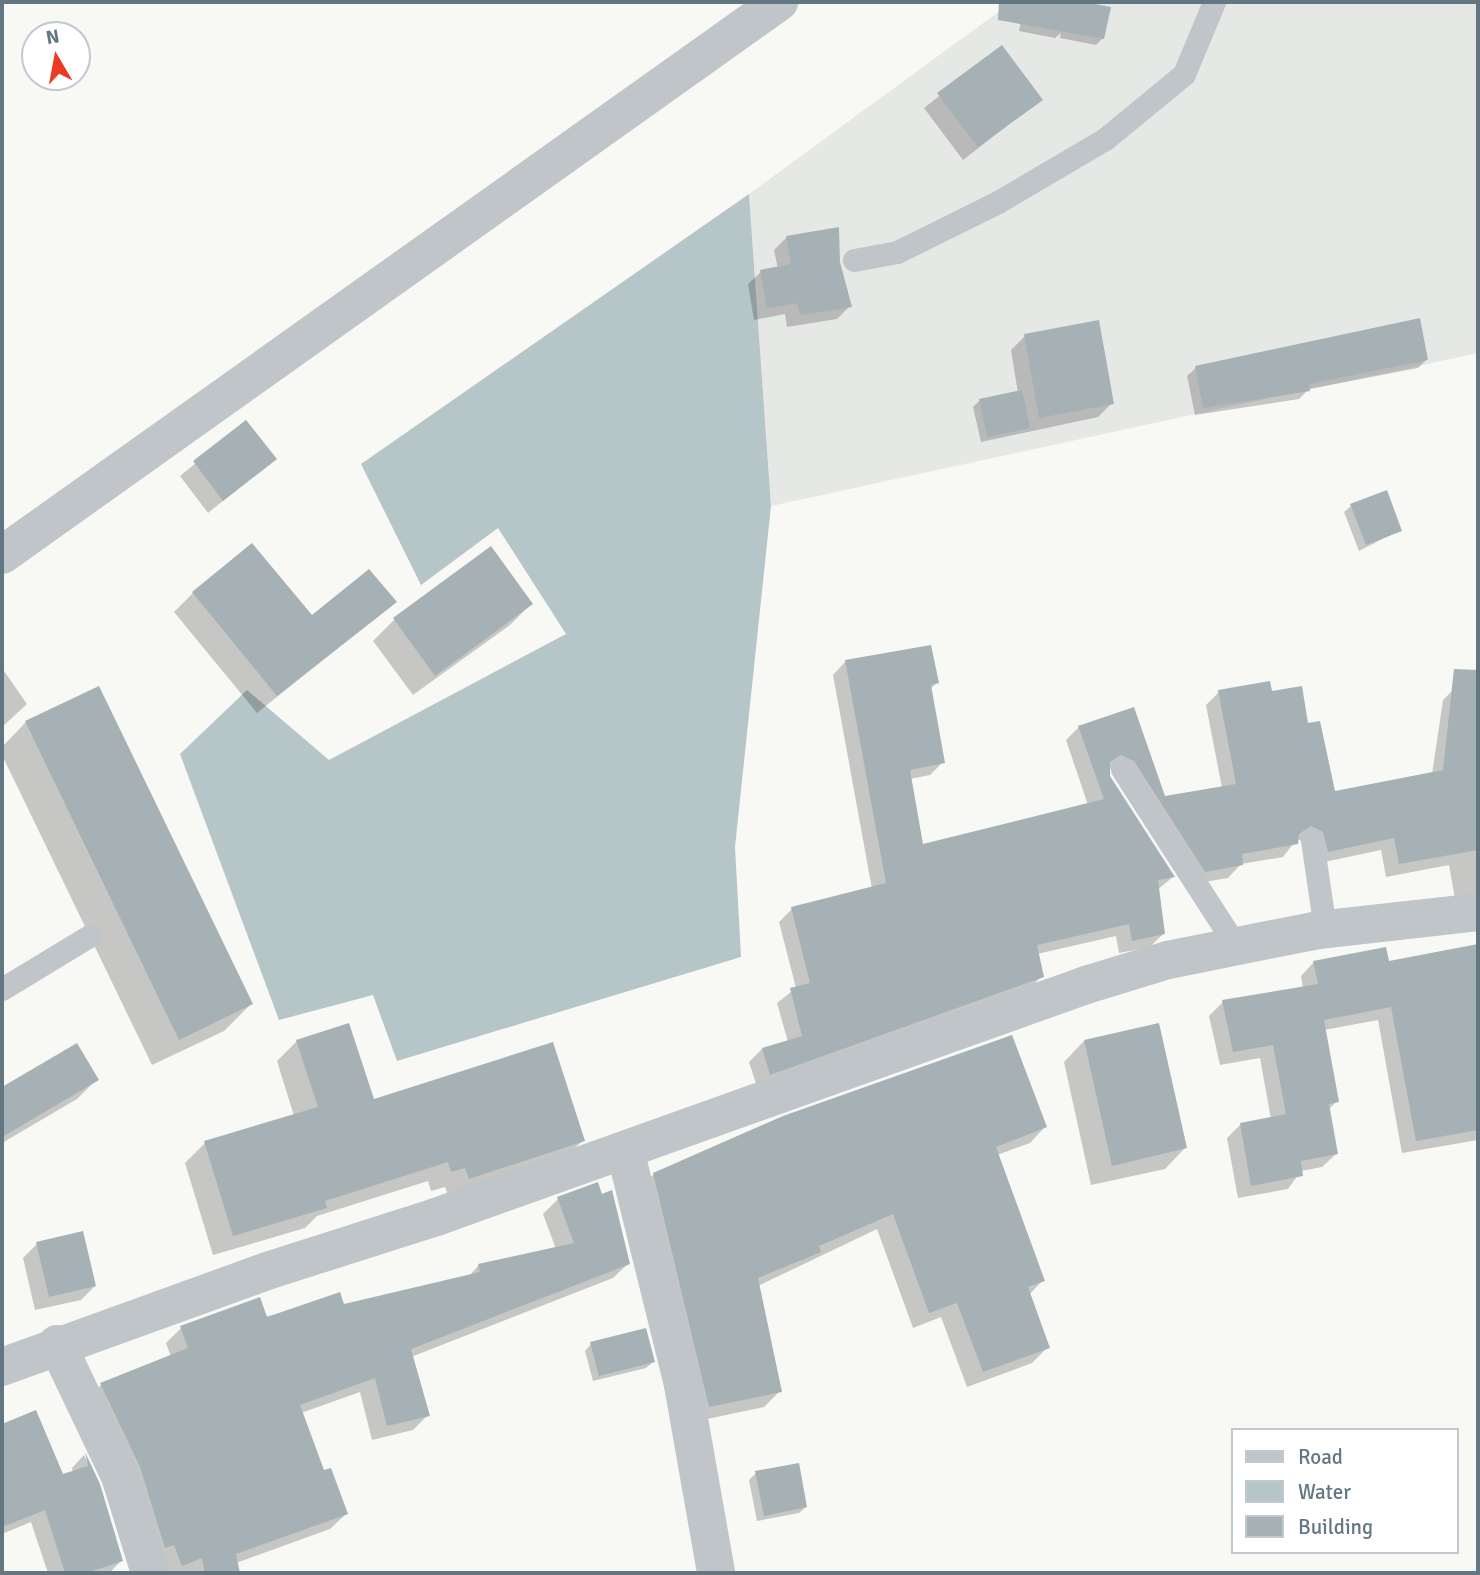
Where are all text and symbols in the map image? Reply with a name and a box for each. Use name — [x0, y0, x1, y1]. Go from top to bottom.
north arrow — [21, 21, 91, 91]
text: N — [44, 24, 61, 50]
legend — [1232, 1428, 1459, 1554]
text: Road — [1298, 1444, 1343, 1470]
text: Water — [1298, 1479, 1351, 1505]
text: Building — [1298, 1514, 1373, 1540]

